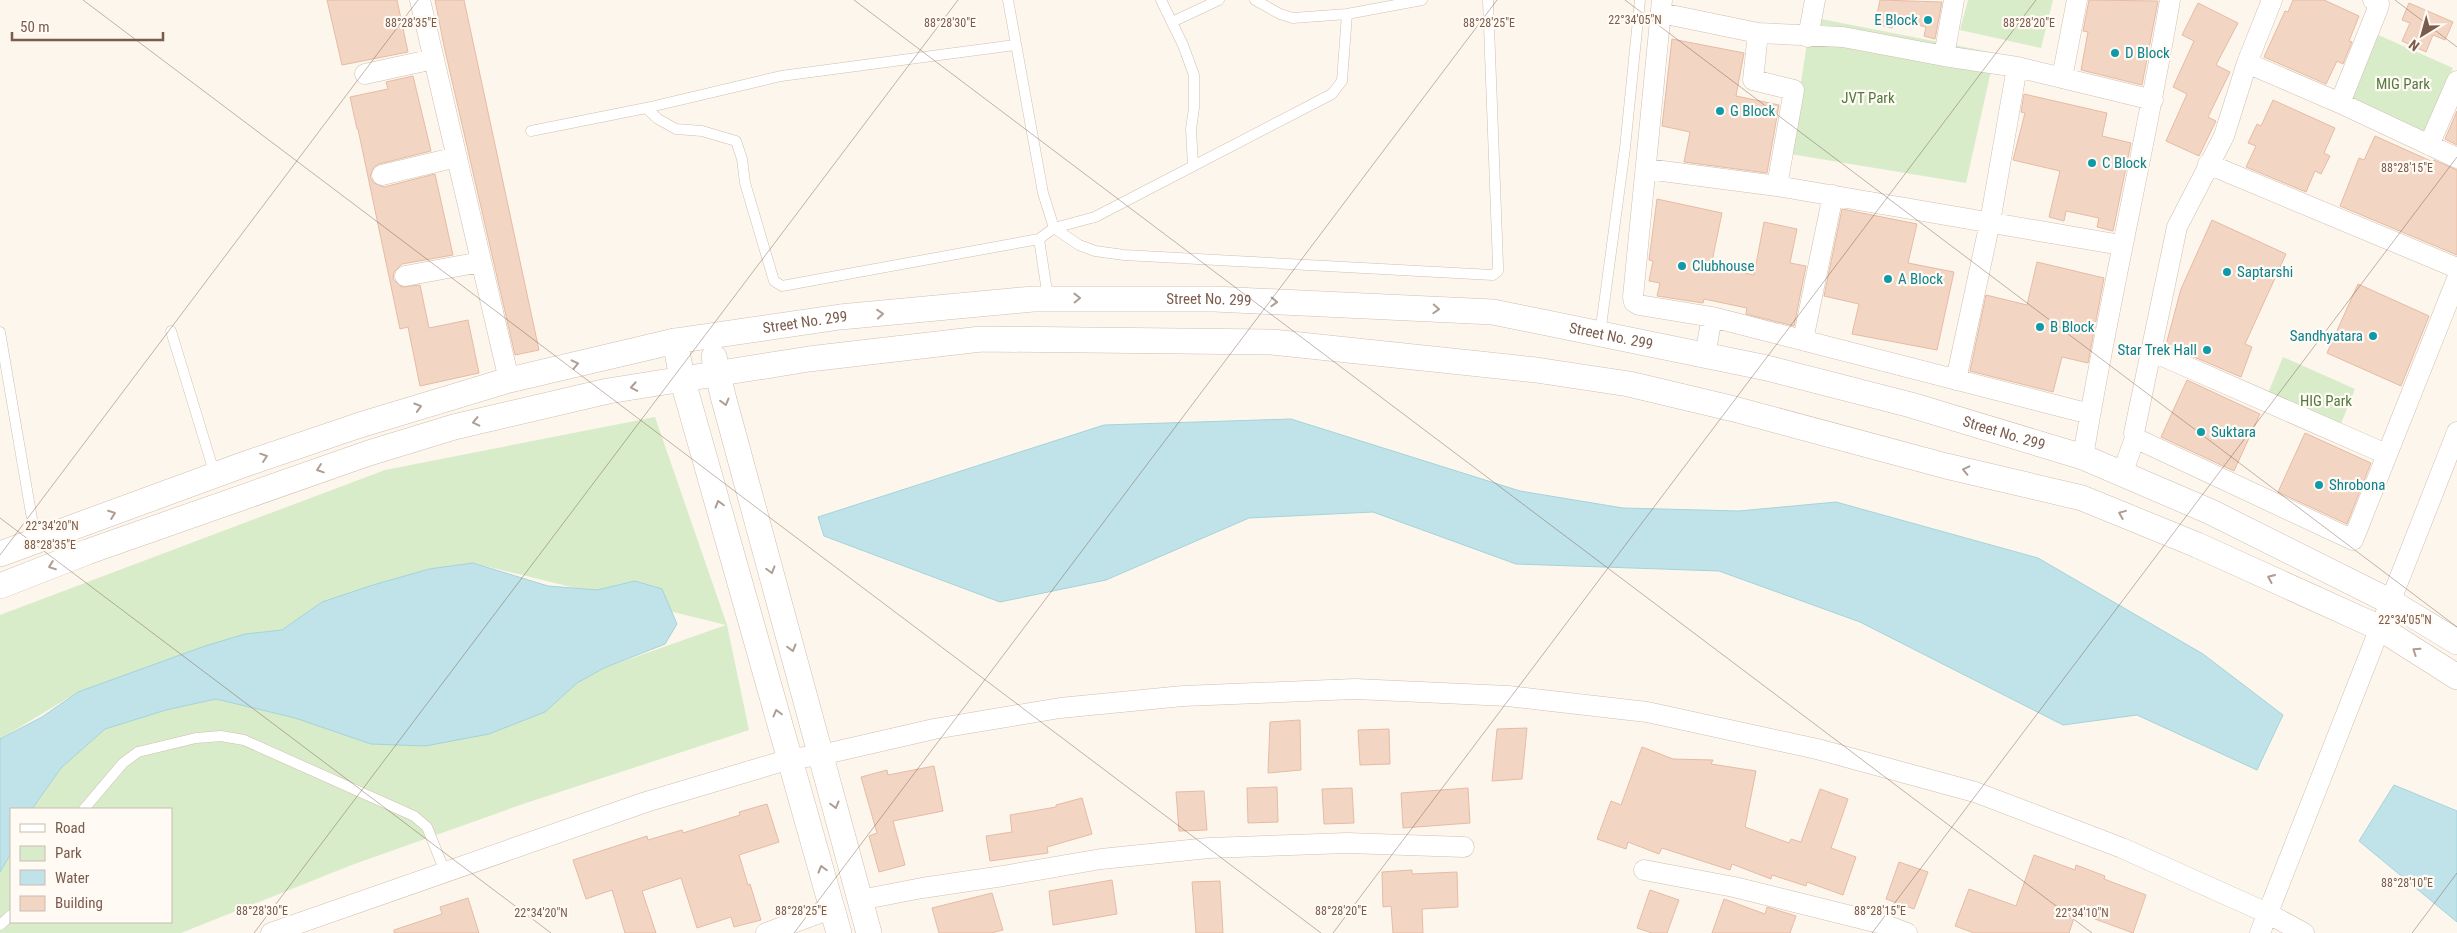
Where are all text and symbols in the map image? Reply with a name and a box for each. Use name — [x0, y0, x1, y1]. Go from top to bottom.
scale bar — [12, 10, 164, 42]
north arrow — [2397, 10, 2447, 60]
place label: E Block — [1874, 11, 1918, 29]
text: 22°34'05"N — [1608, 13, 1662, 27]
marker: E Block — [1922, 14, 1934, 26]
text: 88°28'35"E — [385, 16, 437, 30]
text: 88°28'30"E — [924, 16, 976, 30]
text: 88°28'25"E — [1463, 16, 1515, 30]
text: 88°28'20"E — [2003, 16, 2055, 30]
text: 50 m — [20, 18, 50, 36]
text: N — [2406, 36, 2422, 54]
place label: D Block — [2125, 44, 2170, 62]
marker: D Block — [2109, 47, 2121, 59]
park label: MIG Park — [2376, 75, 2430, 93]
park label: JVT Park — [1841, 89, 1895, 107]
place label: G Block — [1730, 102, 1775, 120]
marker: G Block — [1714, 105, 1726, 117]
place label: C Block — [2102, 154, 2147, 172]
marker: C Block — [2086, 157, 2098, 169]
text: 88°28'15"E — [2381, 161, 2433, 175]
place label: Clubhouse — [1692, 257, 1755, 275]
marker: Clubhouse — [1676, 260, 1688, 272]
place label: Saptarshi — [2237, 263, 2293, 281]
marker: Saptarshi — [2221, 266, 2233, 278]
place label: A Block — [1898, 270, 1943, 288]
marker: A Block — [1882, 273, 1894, 285]
street label: Street No. 299 — [1166, 290, 1252, 310]
one-way arrow — [1073, 293, 1081, 304]
one-way arrow — [1270, 296, 1278, 307]
one-way arrow — [1433, 303, 1441, 314]
street label: Street No. 299 — [762, 307, 848, 337]
one-way arrow — [876, 309, 884, 320]
place label: B Block — [2050, 318, 2095, 336]
street label: Street No. 299 — [1568, 319, 1655, 353]
marker: B Block — [2034, 321, 2046, 333]
place label: Sandhyatara — [2290, 327, 2363, 345]
marker: Sandhyatara — [2367, 330, 2379, 342]
place label: Star Trek Hall — [2118, 341, 2197, 359]
marker: Star Trek Hall — [2201, 344, 2213, 356]
one-way arrow — [571, 360, 580, 370]
one-way arrow — [630, 381, 639, 391]
park label: HIG Park — [2300, 392, 2352, 410]
one-way arrow — [719, 397, 729, 406]
one-way arrow — [414, 402, 422, 412]
street label: Street No. 299 — [1961, 412, 2047, 454]
one-way arrow — [471, 416, 480, 427]
place label: Suktara — [2211, 423, 2256, 441]
marker: Suktara — [2195, 426, 2207, 438]
one-way arrow — [259, 453, 268, 463]
one-way arrow — [316, 464, 325, 474]
one-way arrow — [1961, 465, 1970, 476]
place label: Shrobona — [2329, 476, 2385, 494]
marker: Shrobona — [2313, 479, 2325, 491]
one-way arrow — [714, 499, 725, 508]
one-way arrow — [107, 509, 115, 519]
one-way arrow — [2118, 510, 2127, 521]
text: 22°34'20"N — [25, 519, 79, 533]
text: 88°28'35"E — [24, 538, 76, 552]
one-way arrow — [48, 560, 57, 570]
one-way arrow — [765, 566, 776, 575]
one-way arrow — [2267, 573, 2276, 584]
text: 22°34'05"N — [2378, 613, 2432, 627]
one-way arrow — [787, 644, 797, 652]
one-way arrow — [2412, 648, 2422, 657]
one-way arrow — [772, 708, 783, 717]
one-way arrow — [829, 800, 839, 809]
legend — [10, 808, 172, 923]
text: Road — [55, 819, 85, 837]
text: Park — [55, 844, 82, 862]
one-way arrow — [817, 866, 827, 874]
text: Water — [55, 869, 90, 887]
text: 88°28'10"E — [2381, 876, 2433, 890]
text: Building — [55, 894, 103, 912]
text: 88°28'30"E — [236, 904, 288, 918]
text: 88°28'25"E — [775, 904, 827, 918]
text: 88°28'20"E — [1315, 904, 1367, 918]
text: 88°28'15"E — [1854, 904, 1906, 918]
text: 22°34'20"N — [514, 906, 568, 920]
text: 22°34'10"N — [2055, 906, 2109, 920]

